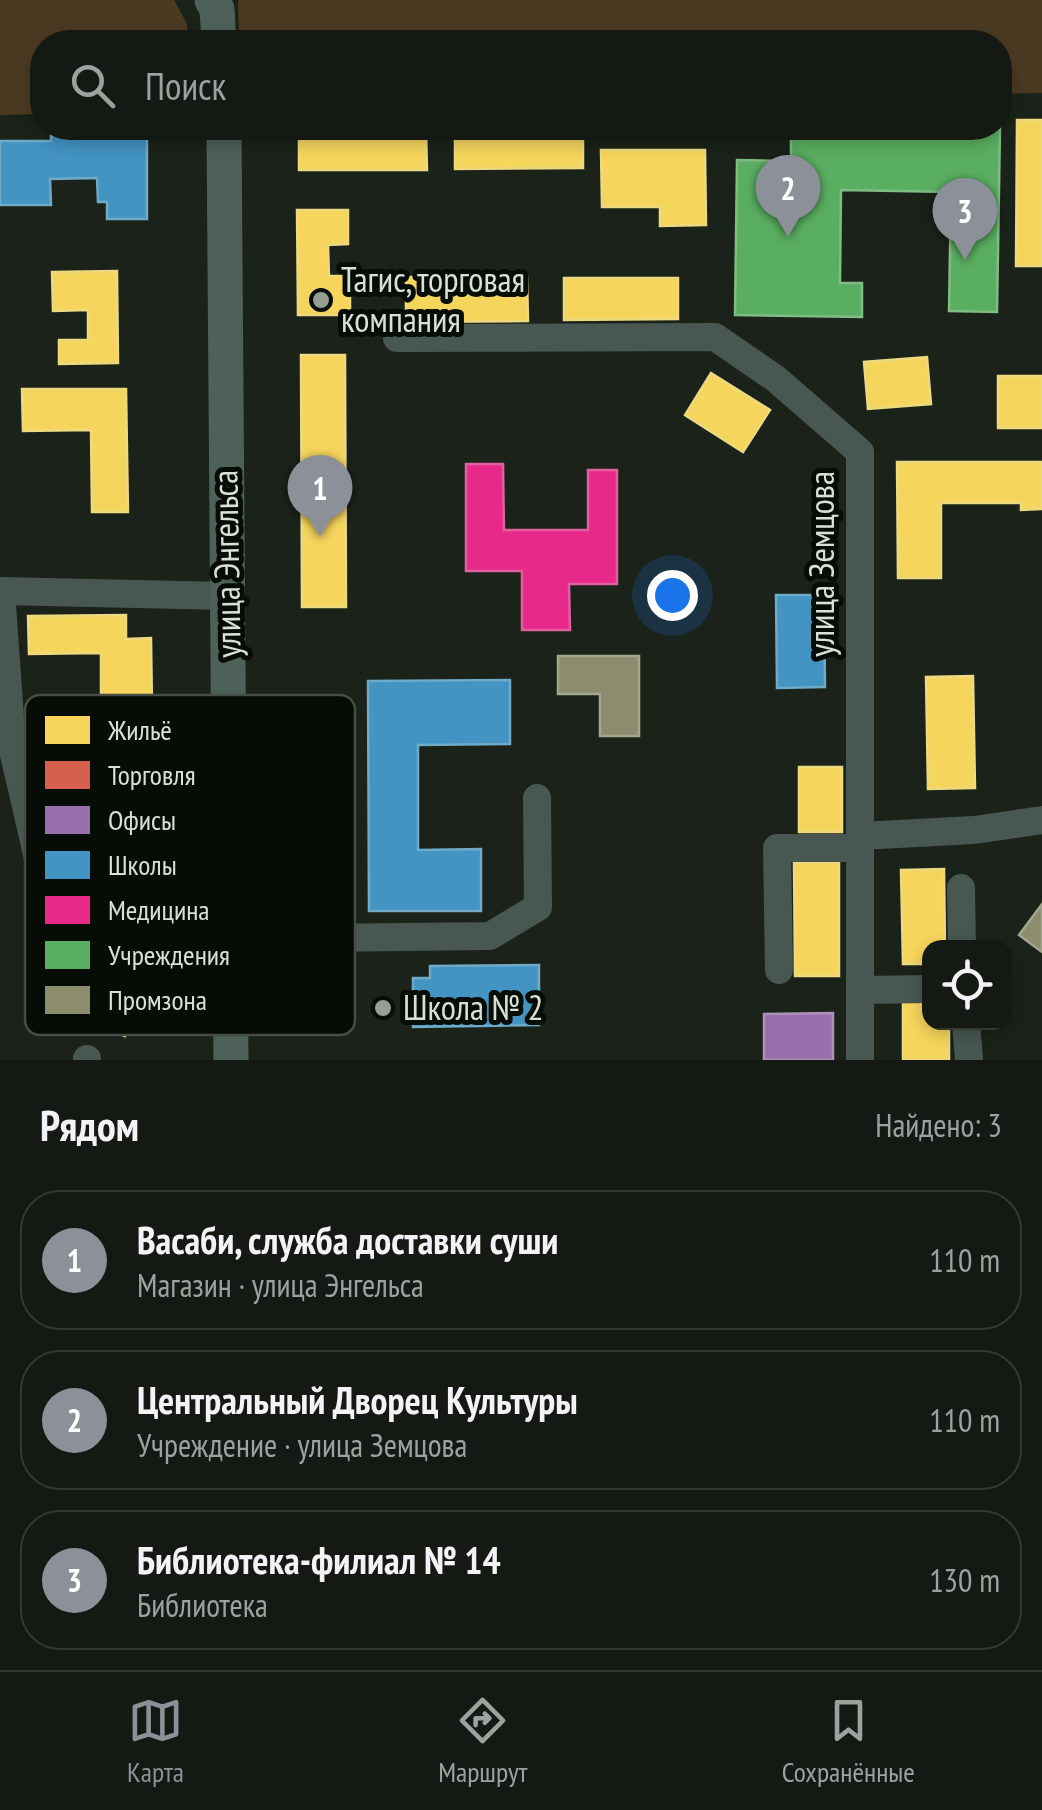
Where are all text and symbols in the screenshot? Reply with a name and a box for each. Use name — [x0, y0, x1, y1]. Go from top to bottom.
search box — [30, 30, 1012, 140]
icon: search — [65, 58, 120, 113]
text: Поиск — [145, 61, 226, 110]
pin: 2 — [756, 154, 820, 237]
pin: 3 — [932, 178, 998, 260]
place label: Тагис, торговая компания — [341, 256, 525, 342]
marker: Тагис, торговая компания — [310, 289, 332, 311]
pin: 1 — [288, 454, 352, 537]
street label: улица Энгельса — [201, 470, 251, 658]
street label: улица Земцова — [798, 471, 844, 657]
your location — [647, 570, 698, 621]
legend — [25, 695, 355, 1035]
text: Жильё — [107, 711, 172, 748]
text: Торговля — [108, 756, 195, 793]
text: Офисы — [108, 801, 176, 838]
text: Школы — [108, 846, 177, 883]
text: Медицина — [108, 891, 210, 928]
text: Учреждения — [108, 936, 230, 973]
map controls — [922, 940, 1012, 1030]
button: locate — [922, 940, 1012, 1030]
text: Промзона — [108, 981, 207, 1018]
place label: Школа № 2 — [403, 984, 544, 1030]
marker: Школа № 2 — [372, 997, 394, 1019]
text: Рядом — [40, 1098, 139, 1153]
text: Найдено: 3 — [875, 1104, 1002, 1146]
text: Васаби, служба доставки суши — [137, 1215, 558, 1264]
text: 1 — [67, 1239, 82, 1281]
text: 110 m — [929, 1239, 1000, 1281]
text: Магазин · улица Энгельса — [137, 1264, 424, 1306]
text: Центральный Дворец Культуры — [137, 1375, 578, 1424]
text: 2 — [67, 1399, 82, 1441]
text: 110 m — [929, 1399, 1000, 1441]
text: Учреждение · улица Земцова — [137, 1424, 467, 1466]
text: Библиотека-филиал № 14 — [137, 1535, 501, 1584]
text: 3 — [67, 1559, 82, 1601]
text: 130 m — [929, 1559, 1000, 1601]
text: Библиотека — [137, 1584, 268, 1626]
tab: Карта — [127, 1693, 184, 1790]
tab: Маршрут — [438, 1693, 528, 1790]
tab: Сохранённые — [782, 1693, 915, 1790]

